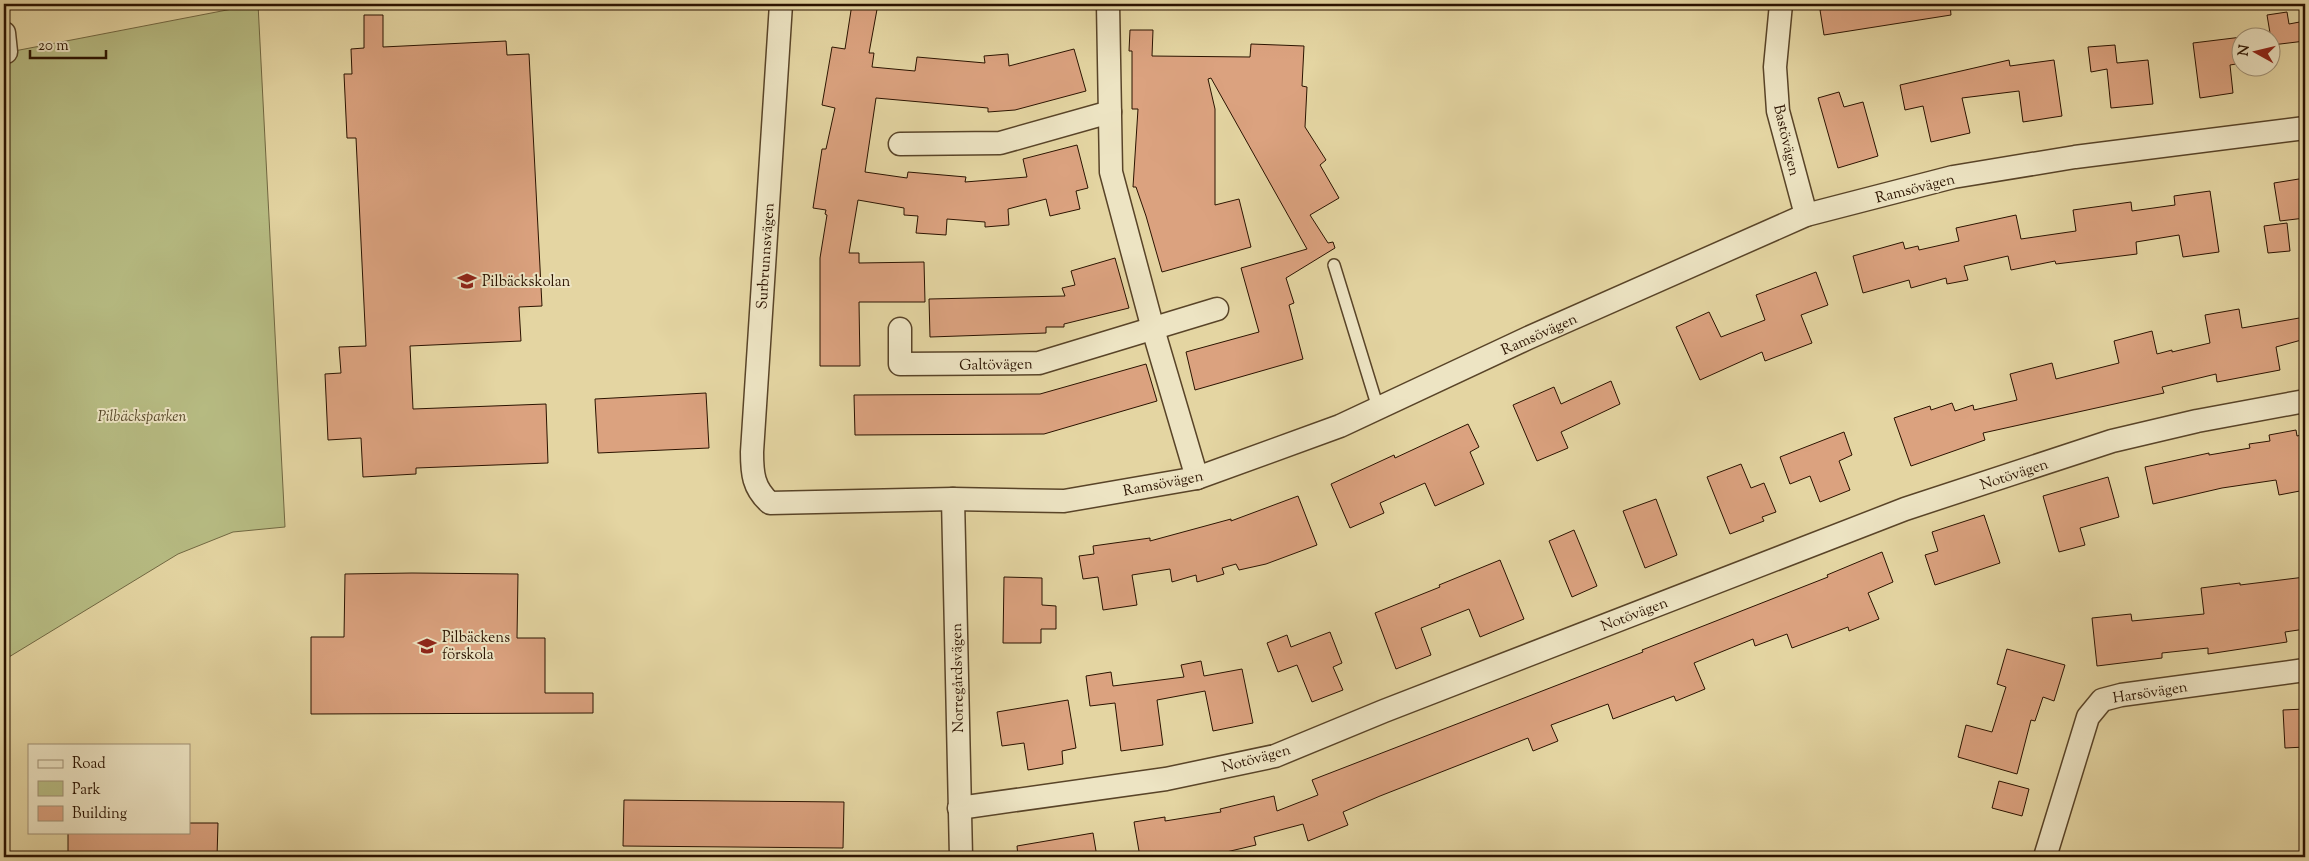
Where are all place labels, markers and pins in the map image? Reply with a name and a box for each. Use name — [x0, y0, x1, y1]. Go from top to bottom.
school or university icon: Pilbäckskolan — [456, 270, 478, 292]
place label: Pilbäckskolan — [482, 272, 571, 293]
place label: Pilbäckens förskola — [442, 628, 510, 666]
school or university icon: Pilbäckens förskola — [416, 635, 438, 657]

